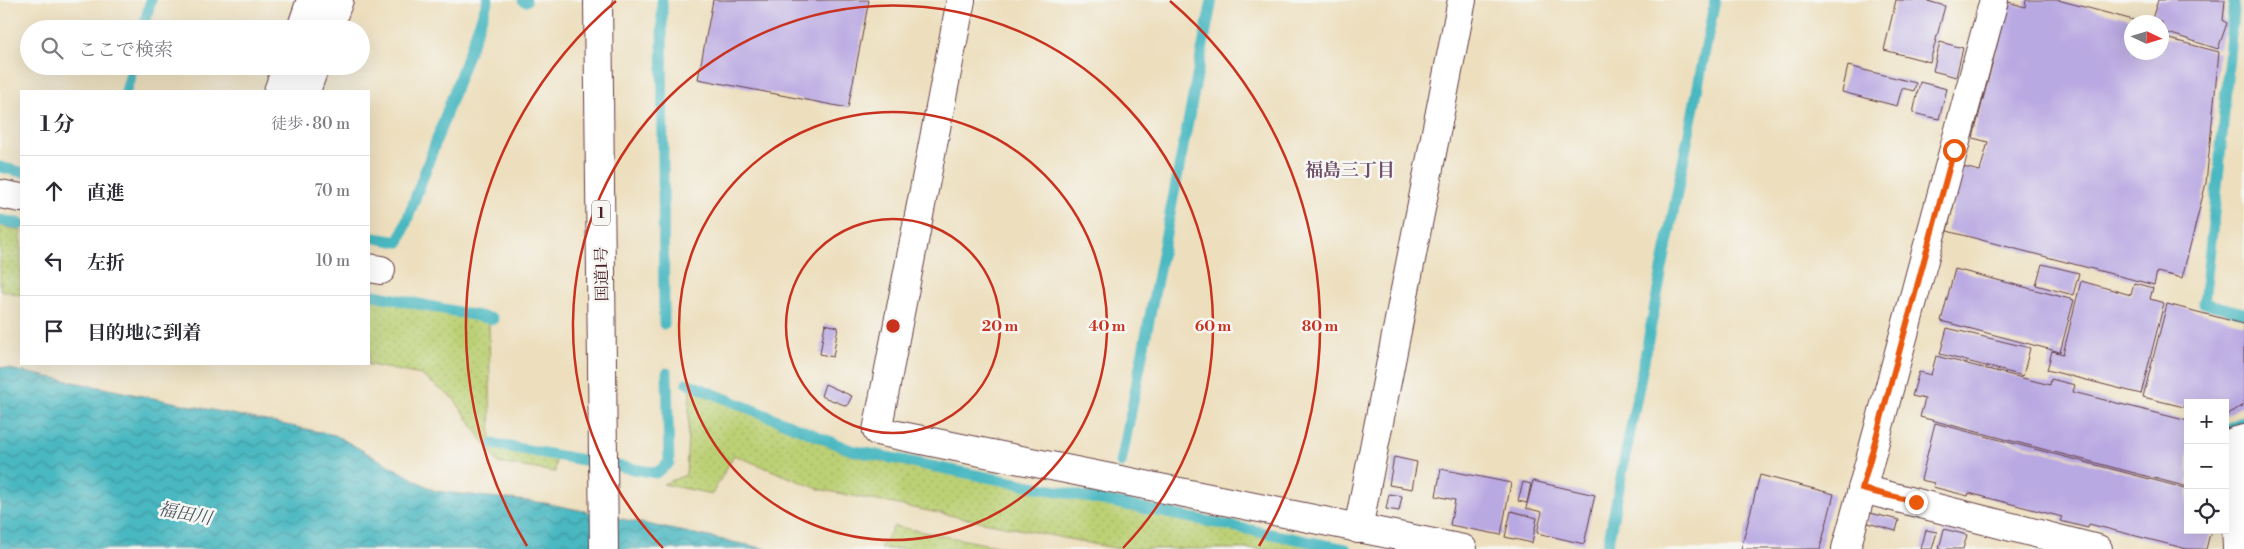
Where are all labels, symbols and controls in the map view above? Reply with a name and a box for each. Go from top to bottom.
north arrow [2124,15,2169,60]
search box [20,20,370,75]
icon: search [38,34,66,62]
text: ここで検索 [78,38,173,62]
text: 1 分 [40,112,74,138]
text: 徒歩 · 80 m [271,114,350,134]
route start [1943,139,1966,162]
district label: 福島三丁目 [1305,159,1395,182]
icon: ahead [40,177,68,205]
text: 直進 [87,181,125,205]
text: 70 m [314,181,350,201]
road number: 1 [592,200,610,226]
street label: 国道1号 [592,246,612,302]
icon: left [40,247,68,275]
text: 左折 [87,251,125,275]
text: 10 m [316,251,350,271]
icon: arrive [40,317,68,345]
centre of rings [884,317,902,335]
text: 20 m [982,317,1019,336]
text: 40 m [1088,317,1126,336]
text: 60 m [1195,317,1232,336]
text: 80 m [1302,317,1339,336]
text: 目的地に到着 [87,321,201,345]
map controls [2184,399,2229,534]
button: + [2184,399,2229,444]
button: − [2184,444,2229,489]
button: locate [2184,489,2229,534]
route end [1905,491,1928,514]
water label: 福田川 [156,498,216,531]

